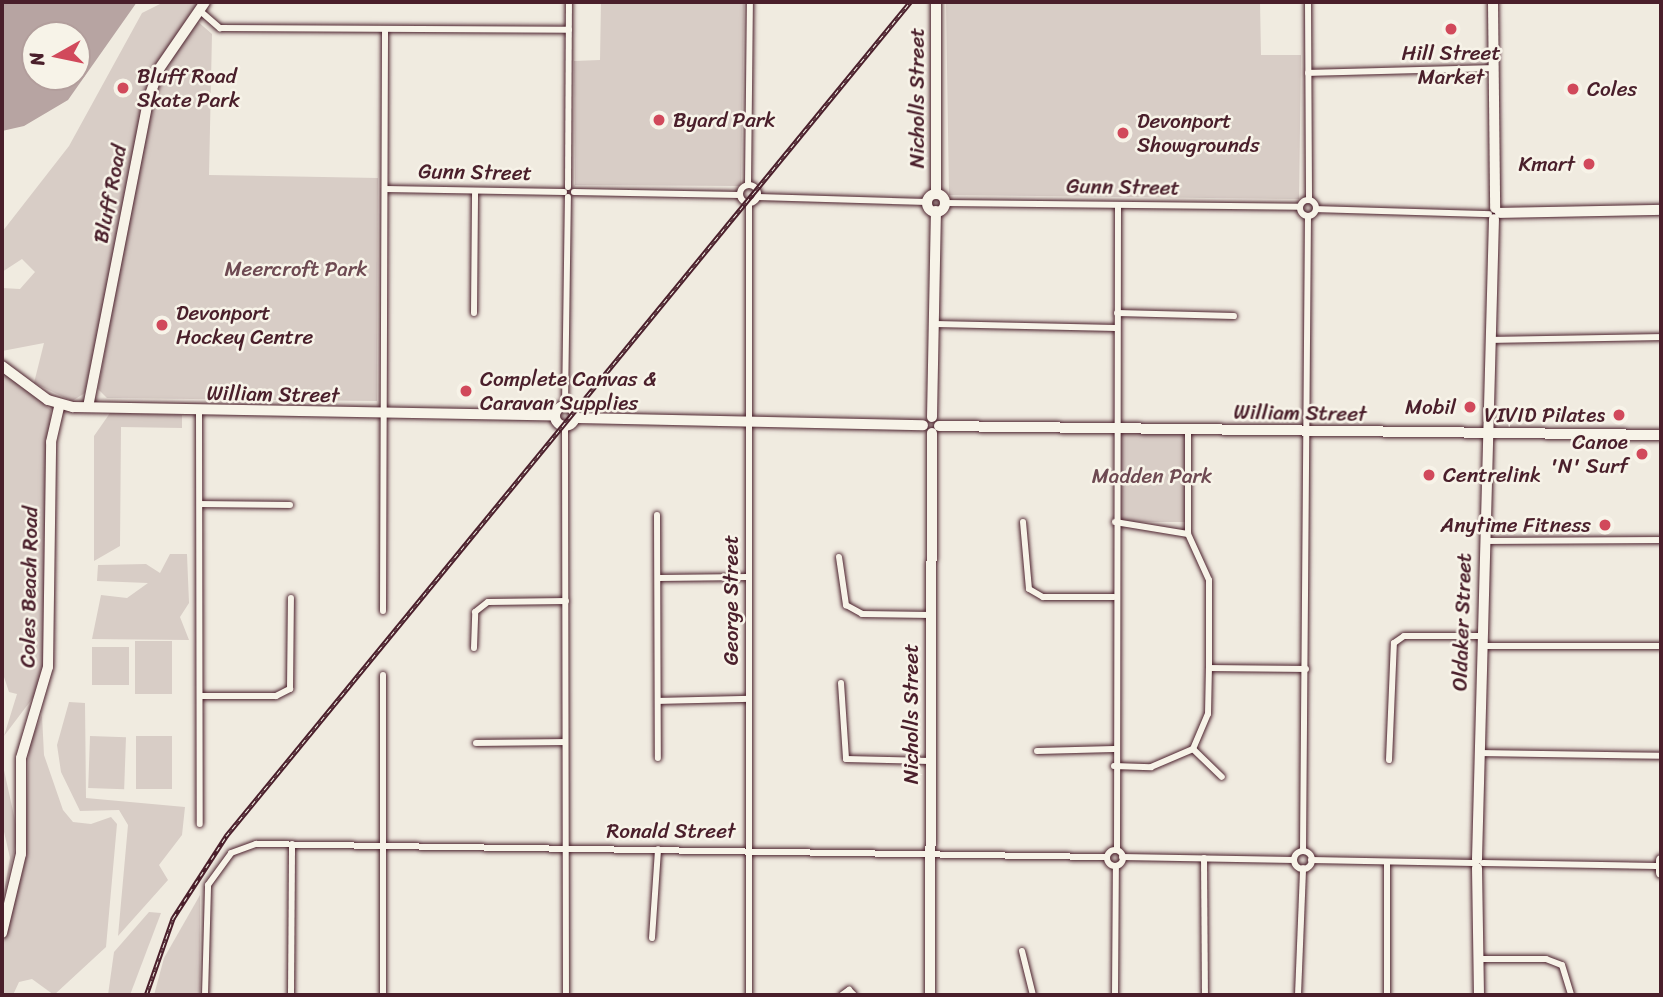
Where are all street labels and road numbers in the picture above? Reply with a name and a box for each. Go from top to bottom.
street label: Nicholls Street [904,28,930,168]
street label: Bluff Road [88,143,132,245]
street label: Gunn Street [418,158,532,186]
street label: Gunn Street [1066,173,1180,201]
street label: William Street [206,380,340,408]
street label: William Street [1233,399,1367,427]
street label: Coles Beach Road [15,506,43,668]
street label: George Street [718,535,744,665]
street label: Oldaker Street [1447,552,1477,692]
street label: Nicholls Street [898,644,924,784]
street label: Ronald Street [607,818,735,844]

